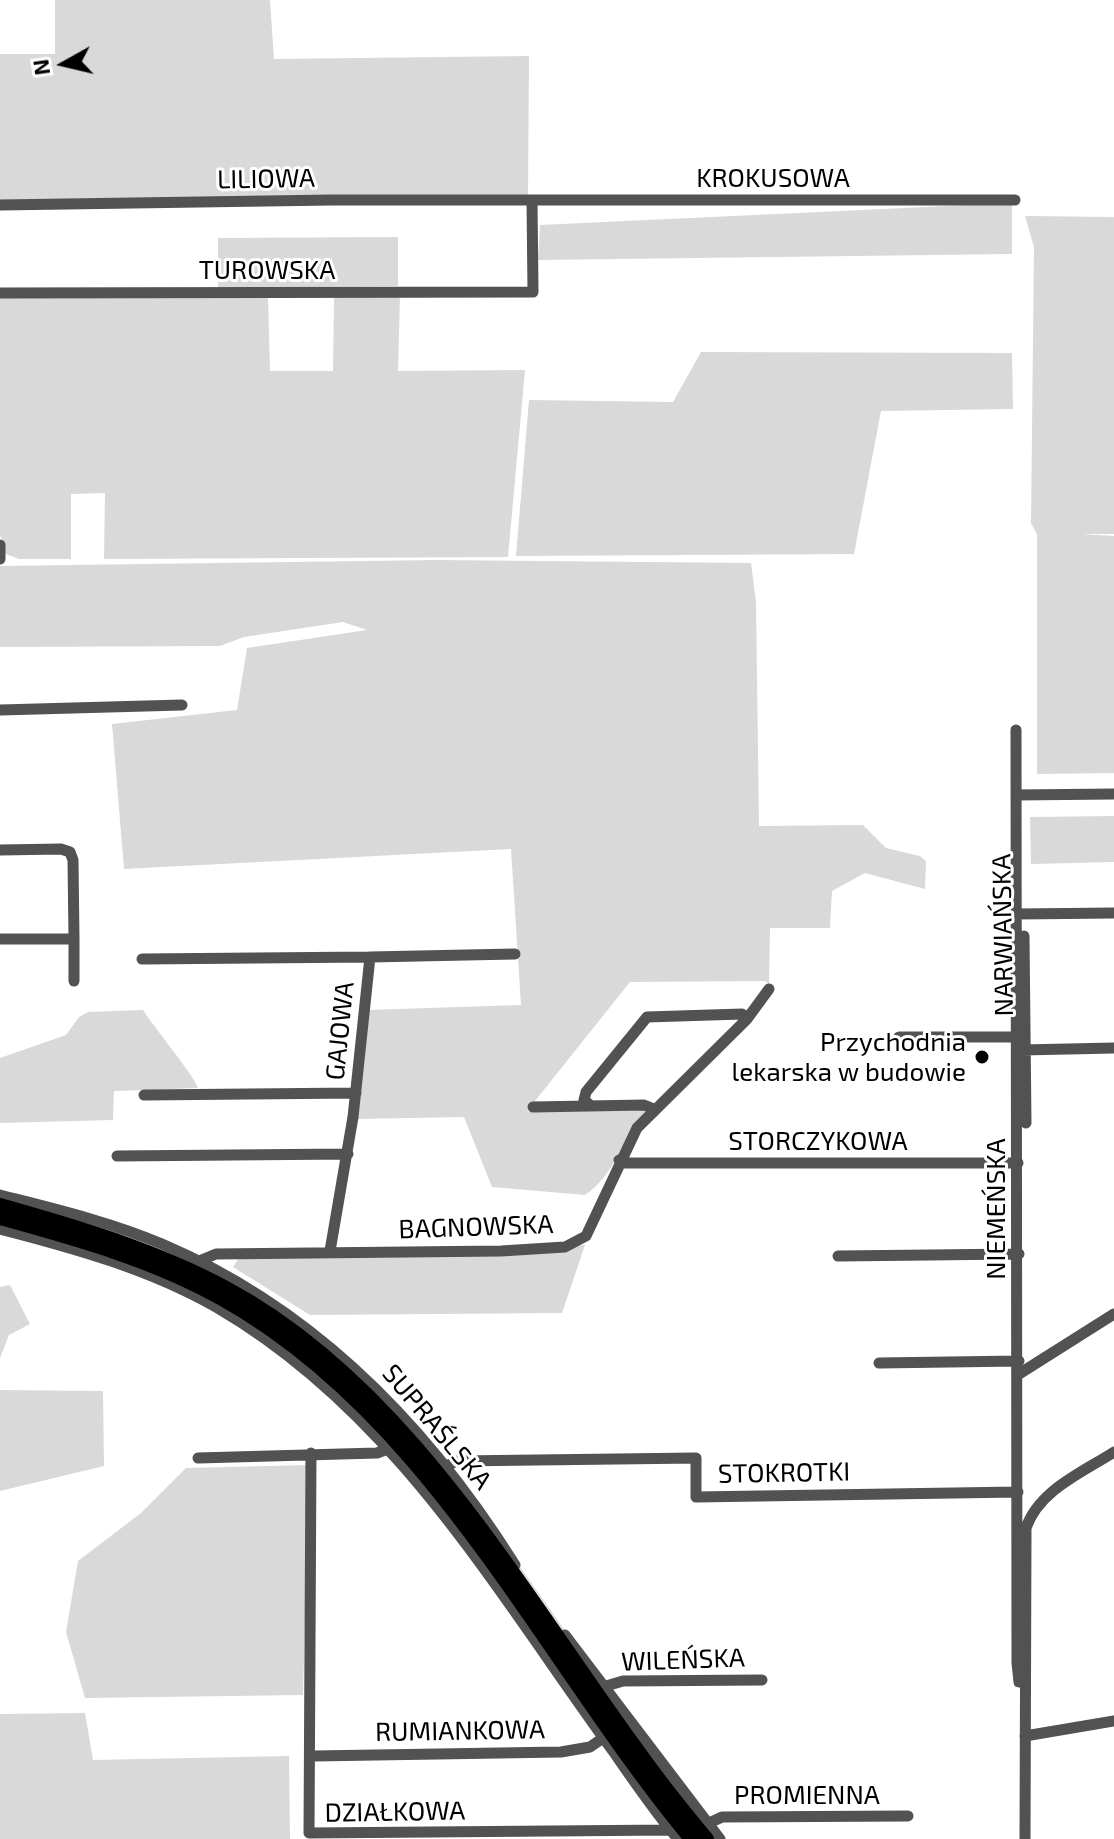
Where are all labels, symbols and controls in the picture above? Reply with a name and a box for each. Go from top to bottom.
north arrow [24,24,104,104]
text: N [26,58,54,77]
street label: KROKUSOWA [696,162,850,194]
street label: LILIOWA [217,163,315,195]
street label: TUROWSKA [199,254,335,286]
street label: NARWIAŃSKA [986,853,1020,1017]
street label: GAJOWA [319,980,361,1082]
place label: Przychodnia lekarska w budowie [732,1026,966,1088]
marker: Przychodnia lekarska w budowie [973,1048,991,1066]
street label: STORCZYKOWA [728,1125,908,1157]
street label: NIEMEŃSKA [980,1138,1012,1280]
street label: BAGNOWSKA [398,1209,554,1245]
street label: SUPRAŚLSKA [376,1358,498,1496]
street label: STOKROTKI [718,1456,850,1490]
street label: WILEŃSKA [621,1642,745,1678]
street label: RUMIANKOWA [375,1714,545,1748]
street label: PROMIENNA [734,1779,880,1811]
street label: DZIAŁKOWA [324,1795,466,1829]

